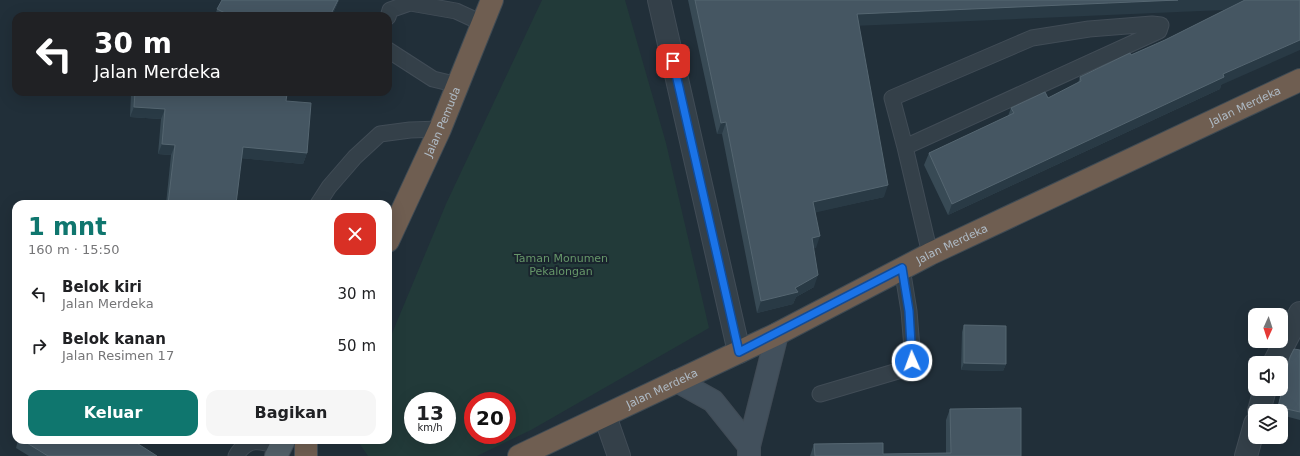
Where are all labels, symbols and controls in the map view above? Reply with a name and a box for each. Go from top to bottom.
text: 30 m [94,27,172,60]
icon: left [28,28,80,80]
pin [656,44,690,78]
icon: arrive [662,50,684,72]
text: Jalan Merdeka [94,61,221,82]
street label: Jalan Merdeka [1206,84,1283,129]
street label: Jalan Pemuda [422,85,463,160]
text: 1 mnt [28,213,107,241]
button: close [334,213,376,255]
street label: Jalan Merdeka [913,222,990,268]
text: 160 m · 15:50 [28,242,119,257]
park label: Taman Monumen Pekalongan [513,252,608,278]
text: Belok kiri [62,278,142,296]
icon: left [28,283,50,305]
text: 30 m [338,285,376,303]
text: Jalan Merdeka [62,296,154,311]
north arrow [1248,308,1288,348]
map controls [1248,308,1288,444]
text: Belok kanan [62,330,166,348]
icon: right [28,335,50,357]
text: 50 m [338,337,376,355]
position arrow [891,340,933,382]
text: Jalan Resimen 17 [62,348,174,363]
button: sound [1248,356,1288,396]
street label: Jalan Merdeka [623,366,700,412]
button: Keluar [28,390,198,436]
button: Bagikan [206,390,376,436]
speed limit sign: 20 [464,392,516,444]
text: 13 [416,401,444,425]
button: layers [1248,404,1288,444]
text: km/h [417,422,443,433]

